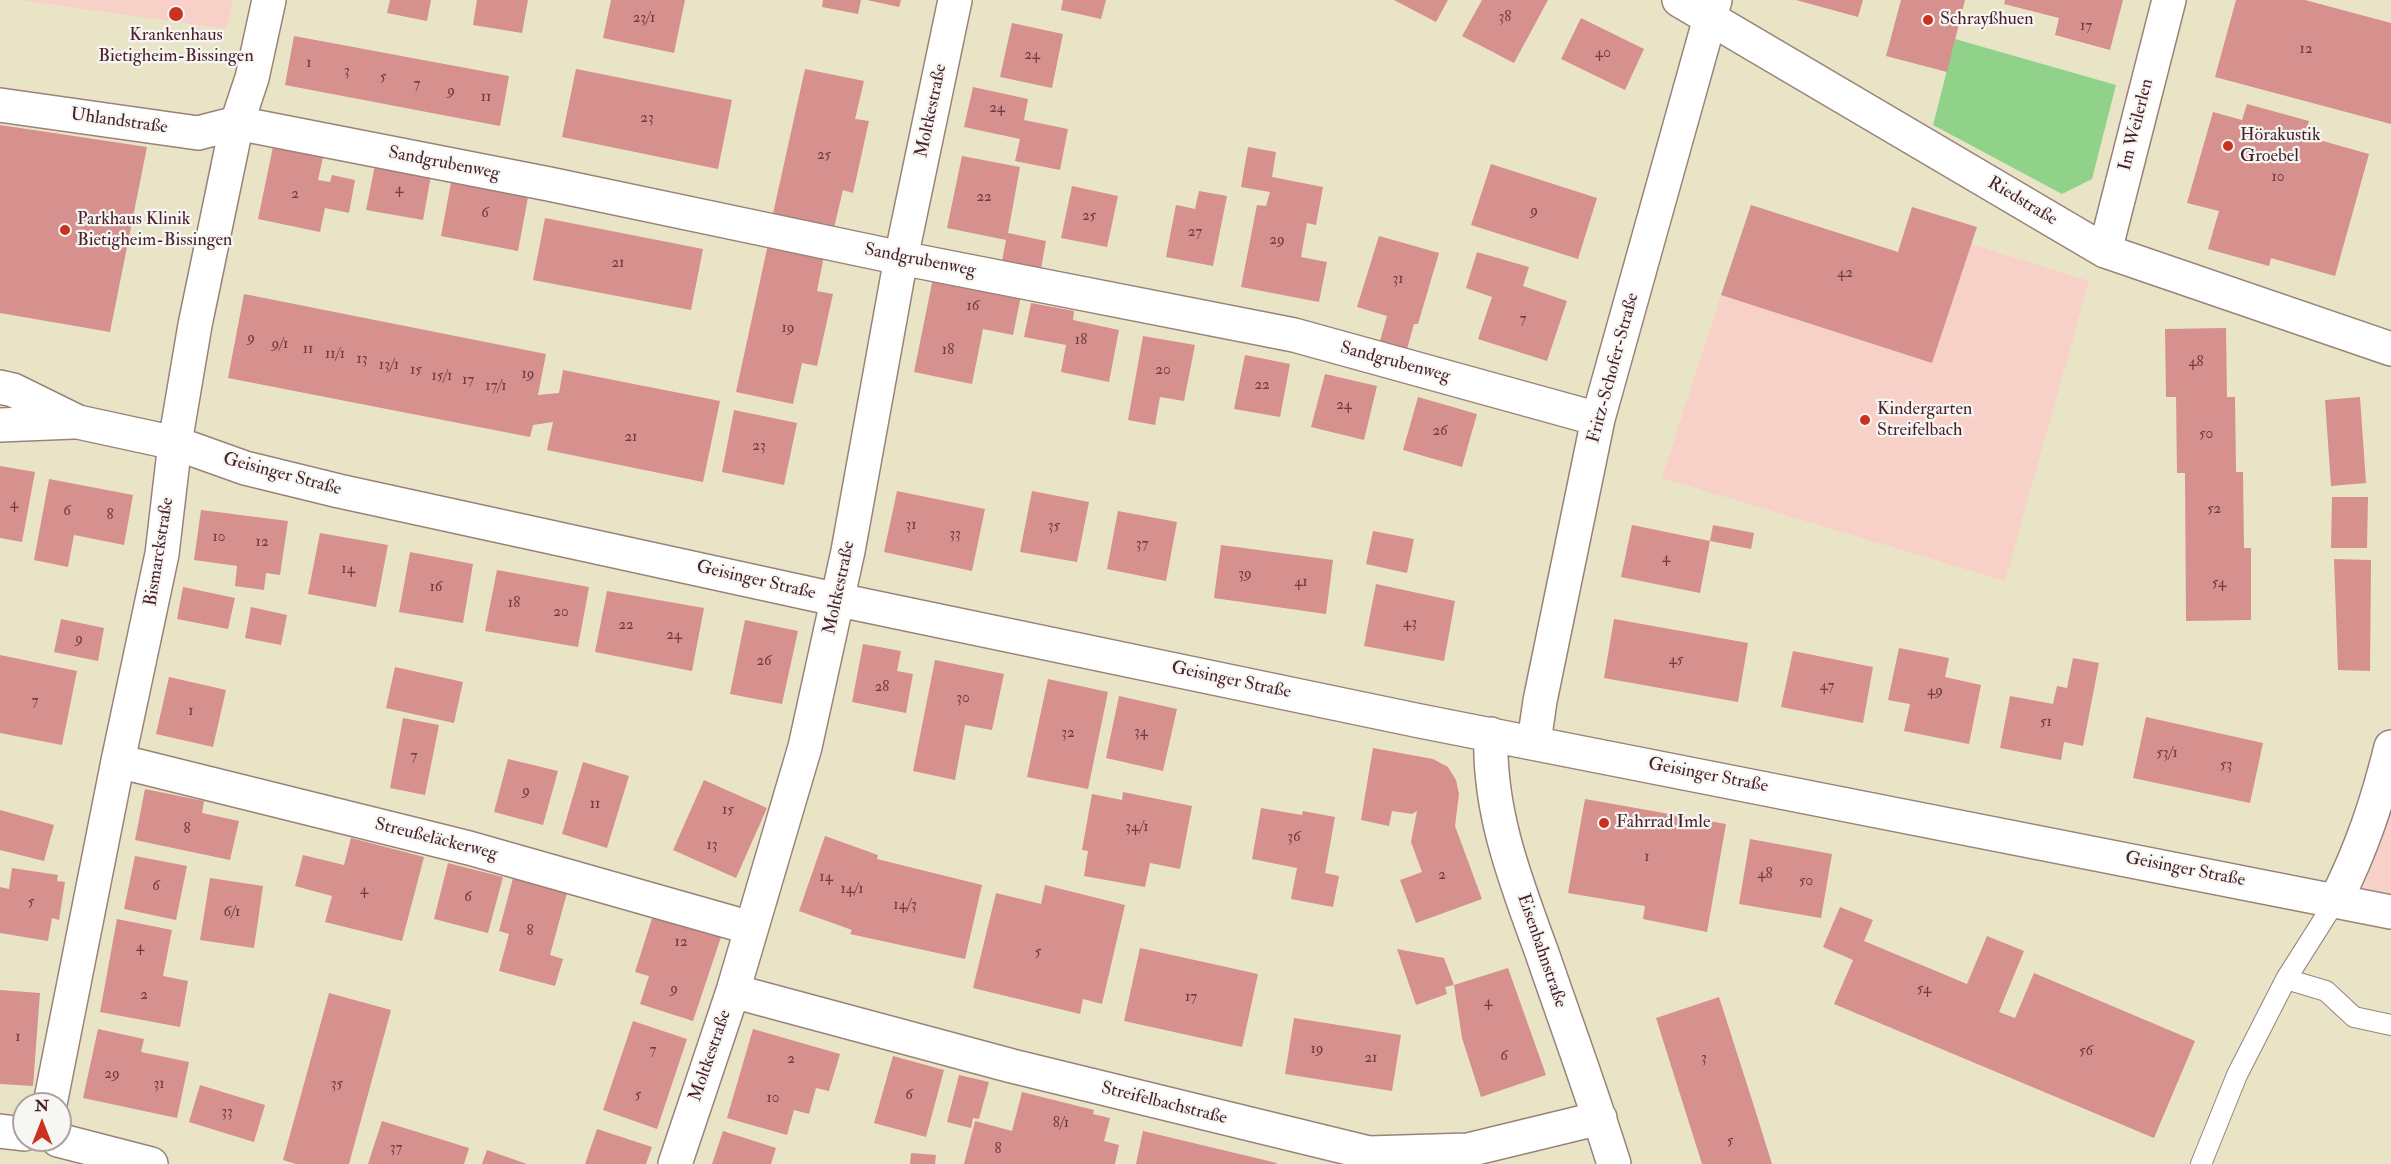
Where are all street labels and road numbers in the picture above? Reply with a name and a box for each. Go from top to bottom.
street label: Moltkestraße [912,62,952,160]
street label: Im Weilerlen [2115,77,2159,173]
street label: Uhlandstraße [69,104,169,140]
street label: Sandgrubenweg [386,143,502,185]
street label: Riedstraße [1983,173,2061,231]
street label: Sandgrubenweg [862,240,978,282]
street label: Fritz-Schofer-Straße [1584,291,1644,445]
street label: Sandgrubenweg [1338,338,1452,388]
street label: Geisinger Straße [220,449,344,501]
street label: Bismarckstraße [141,496,179,608]
street label: Moltkestraße [820,539,860,637]
street label: Geisinger Straße [694,557,818,605]
street label: Geisinger Straße [1169,658,1293,704]
street label: Geisinger Straße [1646,754,1770,798]
street label: Streußeläckerweg [372,814,500,866]
street label: Geisinger Straße [2123,848,2247,892]
street label: Eisenbahnstraße [1511,891,1571,1011]
street label: Moltkestraße [685,1007,737,1105]
street label: Streifelbachstraße [1099,1078,1229,1130]

